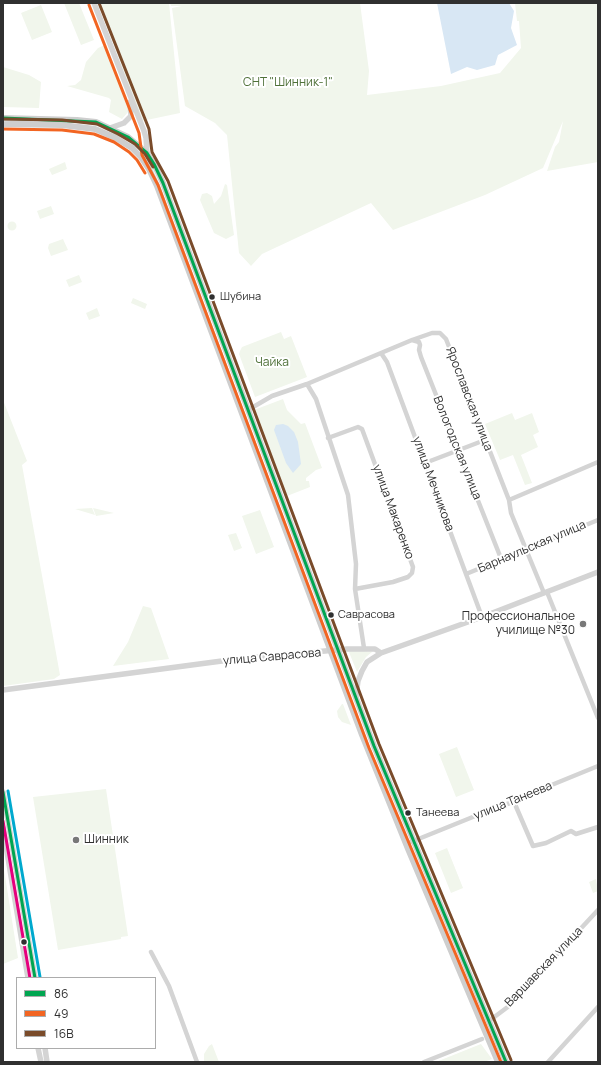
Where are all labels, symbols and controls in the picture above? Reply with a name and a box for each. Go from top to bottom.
park label: СНТ "Шинник-1" [243,76,333,90]
place label: Шубина [220,290,261,304]
marker: Шубина [207,292,217,302]
street label: Ярославская улица [442,345,496,453]
park label: Чайка [255,356,289,370]
street label: Вологодская улица [430,394,484,502]
street label: улица Мечникова [409,435,457,533]
street label: улица Макаренко [369,463,417,561]
street label: Барнаульская улица [476,518,588,576]
place label: Саврасова [338,608,395,622]
marker: Саврасова [326,610,336,620]
place label: Профессиональное училище №30 [462,610,575,638]
marker: Профессиональное училище №30 [578,619,588,629]
street label: улица Саврасова [222,646,322,668]
street label: улица Танеева [472,779,554,823]
place label: Танеева [416,806,459,820]
marker: Танеева [403,808,413,818]
place label: Шинник [84,833,129,847]
marker: Шинник [71,835,81,845]
street label: Варшавская улица [502,924,586,1010]
unlabelled marker [19,937,29,947]
legend [16,977,156,1049]
text: 86 [54,985,68,1002]
text: 49 [54,1005,68,1022]
text: 16В [54,1025,73,1042]

